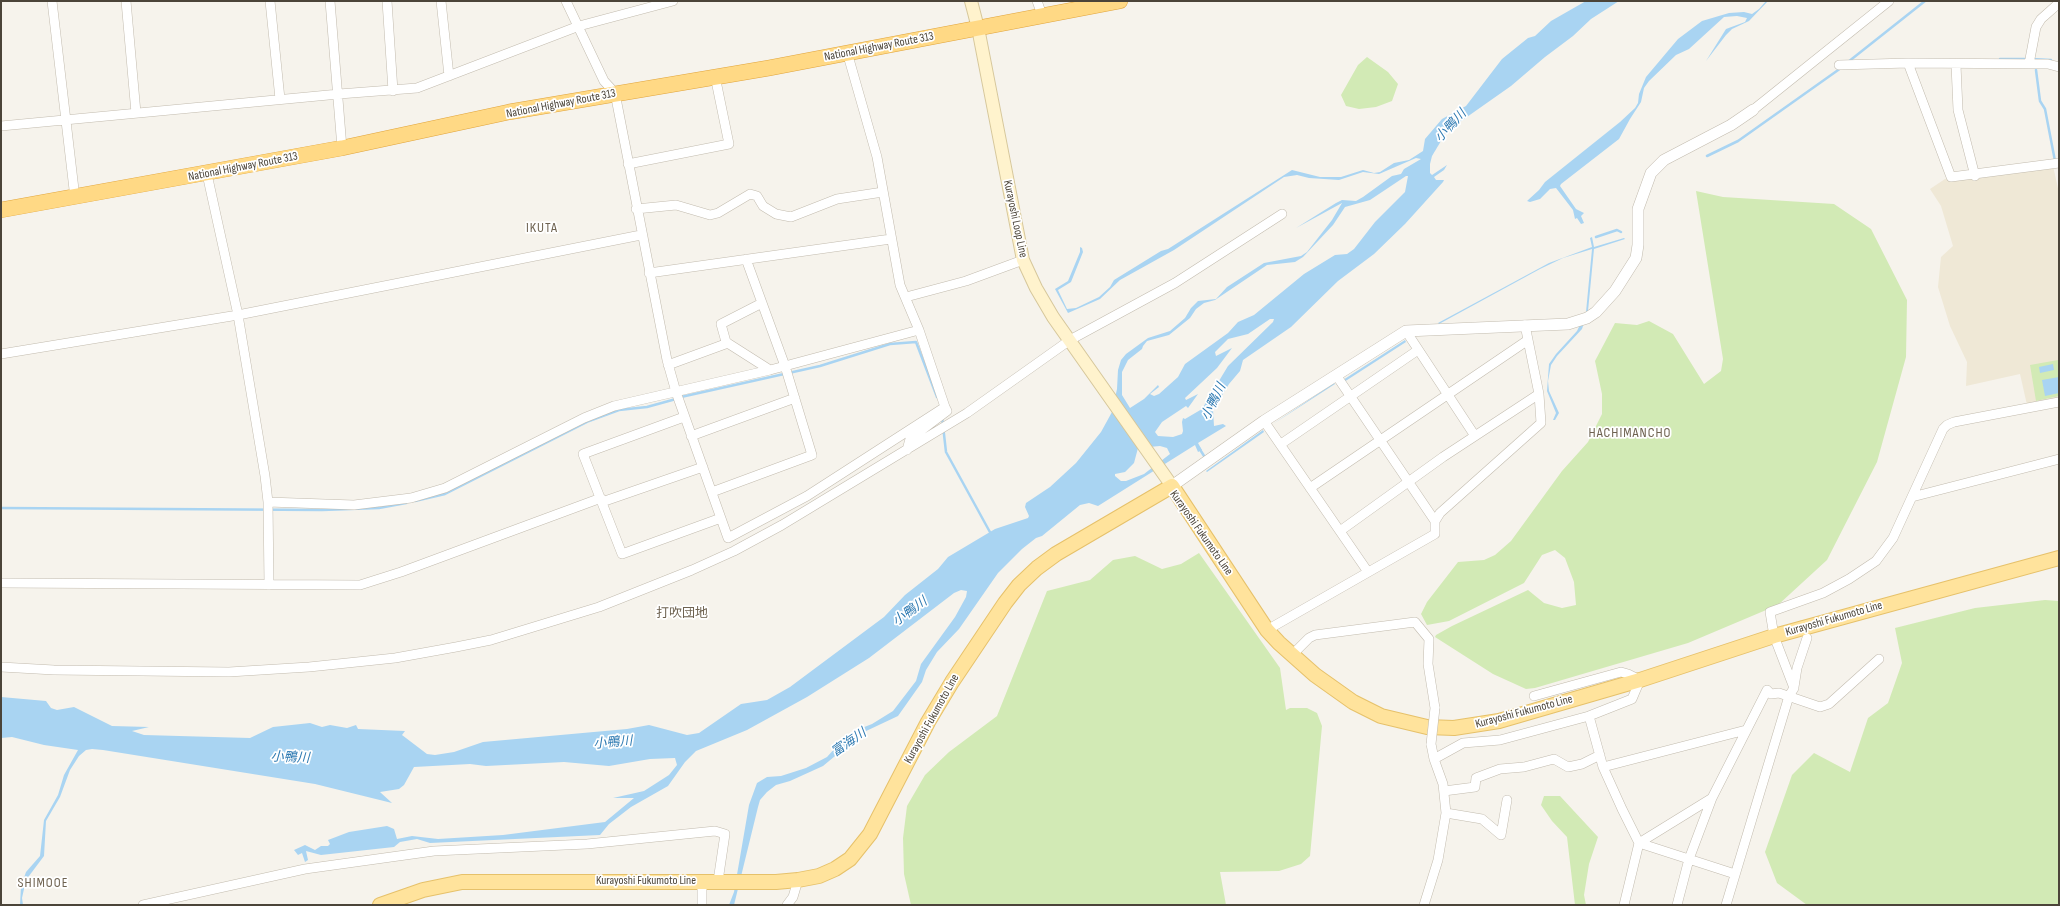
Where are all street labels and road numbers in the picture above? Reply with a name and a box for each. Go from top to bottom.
street label: National Highway Route 313 [823,29,935,65]
street label: National Highway Route 313 [505,86,617,122]
street label: National Highway Route 313 [187,149,299,185]
street label: Kurayoshi Loop Line [1000,179,1030,259]
street label: Kurayoshi Fukumoto Line [1166,488,1236,578]
street label: Kurayoshi Fukumoto Line [1784,598,1884,640]
street label: Kurayoshi Fukumoto Line [901,672,963,766]
street label: Kurayoshi Fukumoto Line [1474,692,1574,732]
street label: Kurayoshi Fukumoto Line [596,874,696,888]

